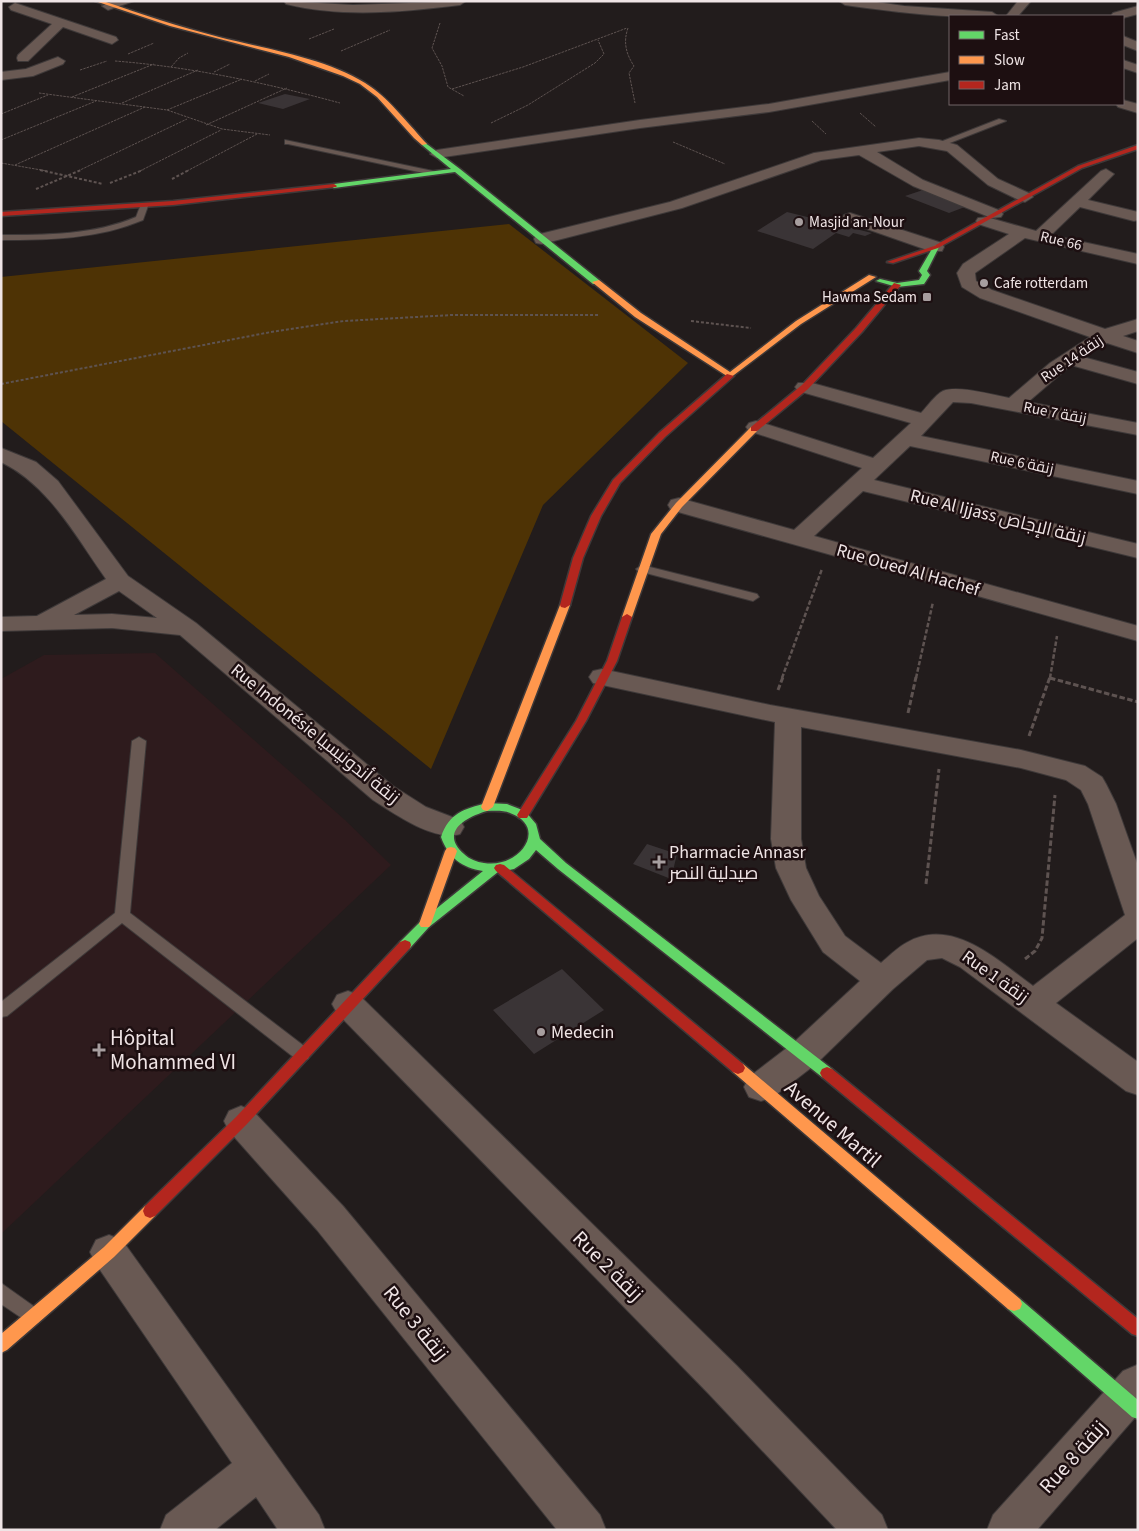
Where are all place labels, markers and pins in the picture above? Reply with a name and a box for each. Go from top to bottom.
place label: Masjid an-Nour [809,212,905,233]
marker: Masjid an-Nour [793,216,805,228]
place label: Cafe rotterdam [994,273,1088,294]
marker: Cafe rotterdam [978,277,990,289]
place label: Hawma Sedam [822,287,917,308]
marker: Hawma Sedam [921,291,933,303]
place label: Pharmacie Annasr صيدلية النصر [668,840,807,886]
marker: Pharmacie Annasr صيدلية النصر [653,856,665,868]
place label: Medecin [551,1020,614,1045]
place label: Hôpital Mohammed VI [110,1023,236,1077]
marker: Medecin [535,1026,547,1038]
marker: Hôpital Mohammed VI [92,1043,106,1057]

